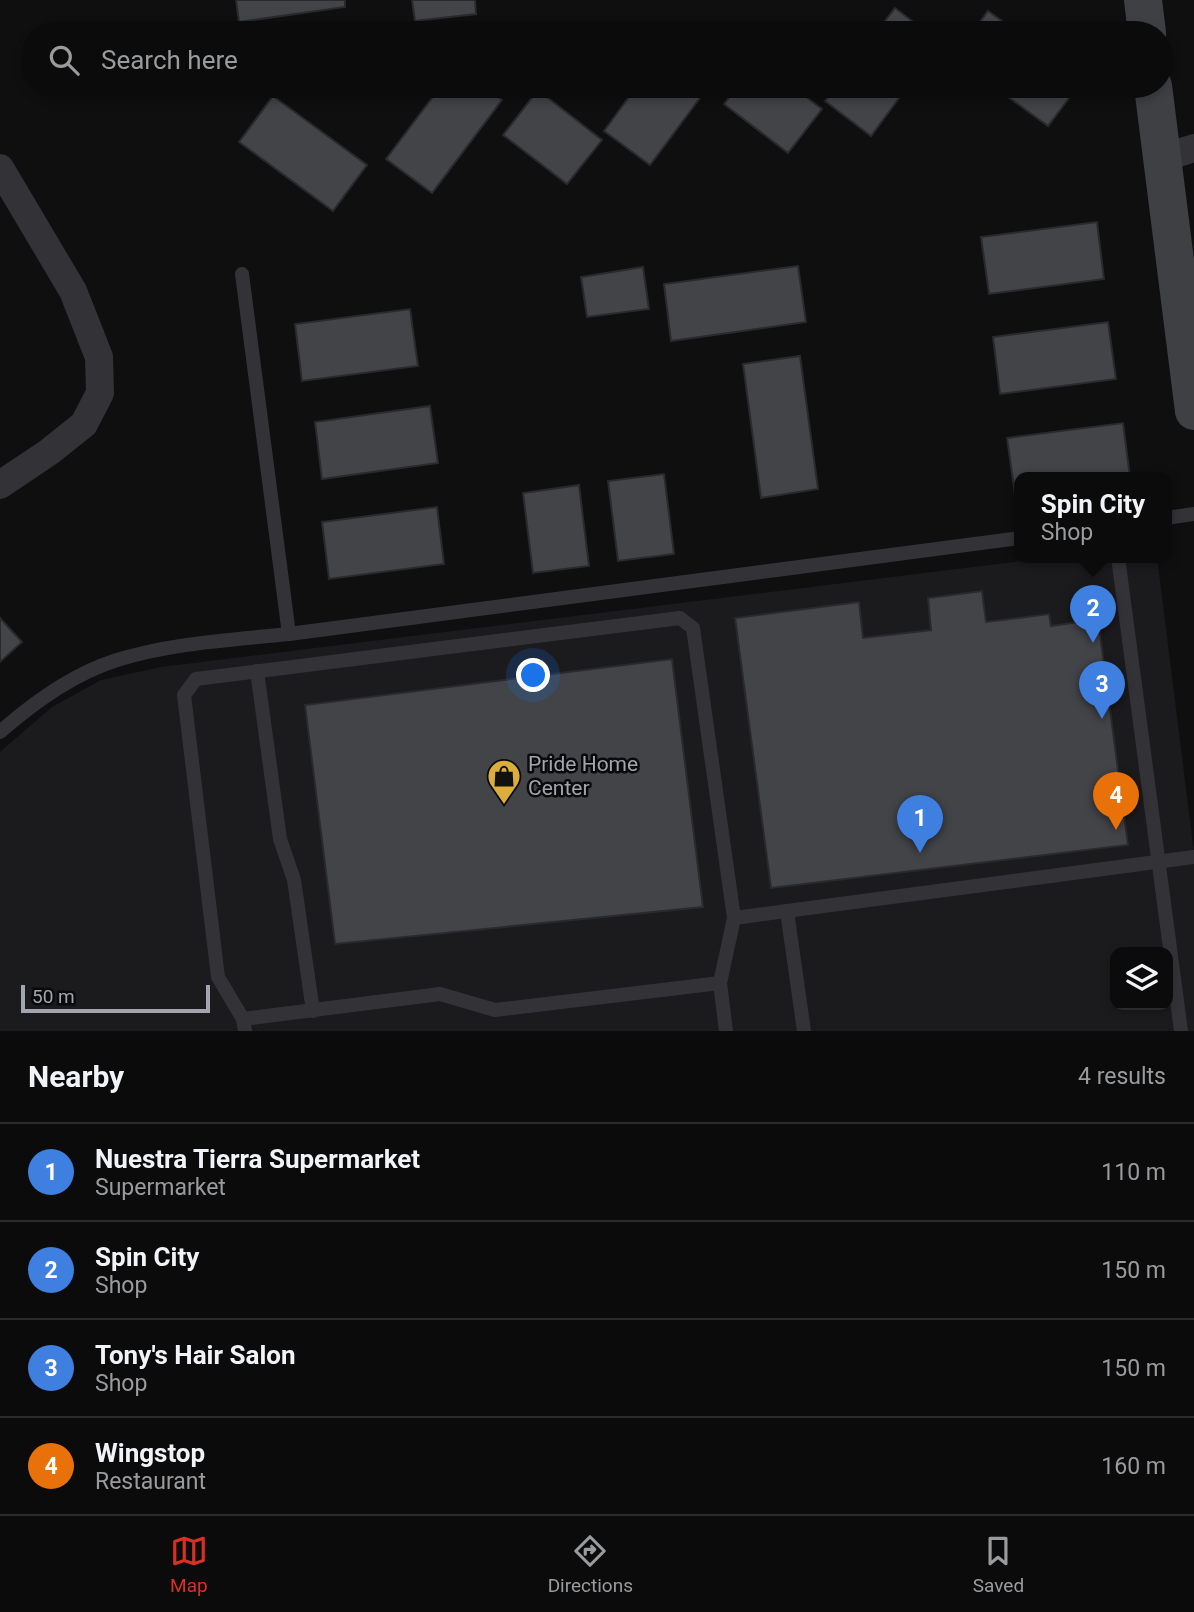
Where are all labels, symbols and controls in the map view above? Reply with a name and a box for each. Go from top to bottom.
search box [21,21,1173,98]
icon: search [45,41,83,79]
text: Search here [101,45,238,75]
popup [1014,472,1172,563]
text: Spin City [1041,489,1145,519]
text: Shop [1041,519,1093,546]
pin: 2 [1070,585,1116,643]
your location [516,658,550,692]
pin: 3 [1079,661,1125,719]
place label: Pride Home Center [528,752,638,800]
shop icon: Pride Home Center [485,757,523,806]
pin: 4 [1093,772,1139,830]
pin: 1 [897,795,943,853]
map controls [1110,947,1173,1010]
button: layers [1110,947,1173,1010]
scale bar [21,982,210,1014]
text: 50 m [32,985,75,1008]
text: Nearby [28,1059,124,1094]
text: 4 results [1078,1063,1166,1090]
text: Nuestra Tierra Supermarket [95,1144,420,1174]
text: 1 [44,1159,58,1186]
text: 110 m [1101,1159,1166,1186]
text: Supermarket [95,1174,226,1201]
text: Spin City [95,1242,199,1272]
text: 2 [44,1257,58,1284]
text: 150 m [1101,1257,1166,1284]
text: Shop [95,1272,147,1299]
text: Tony's Hair Salon [95,1340,296,1370]
text: 3 [44,1355,58,1382]
text: 150 m [1101,1355,1166,1382]
text: Shop [95,1370,147,1397]
text: Wingstop [95,1438,205,1468]
text: 4 [44,1453,58,1480]
text: 160 m [1101,1453,1166,1480]
text: Restaurant [95,1468,206,1495]
tab: Map [170,1532,208,1597]
tab: Directions [548,1532,633,1597]
tab: Saved [973,1532,1024,1597]

